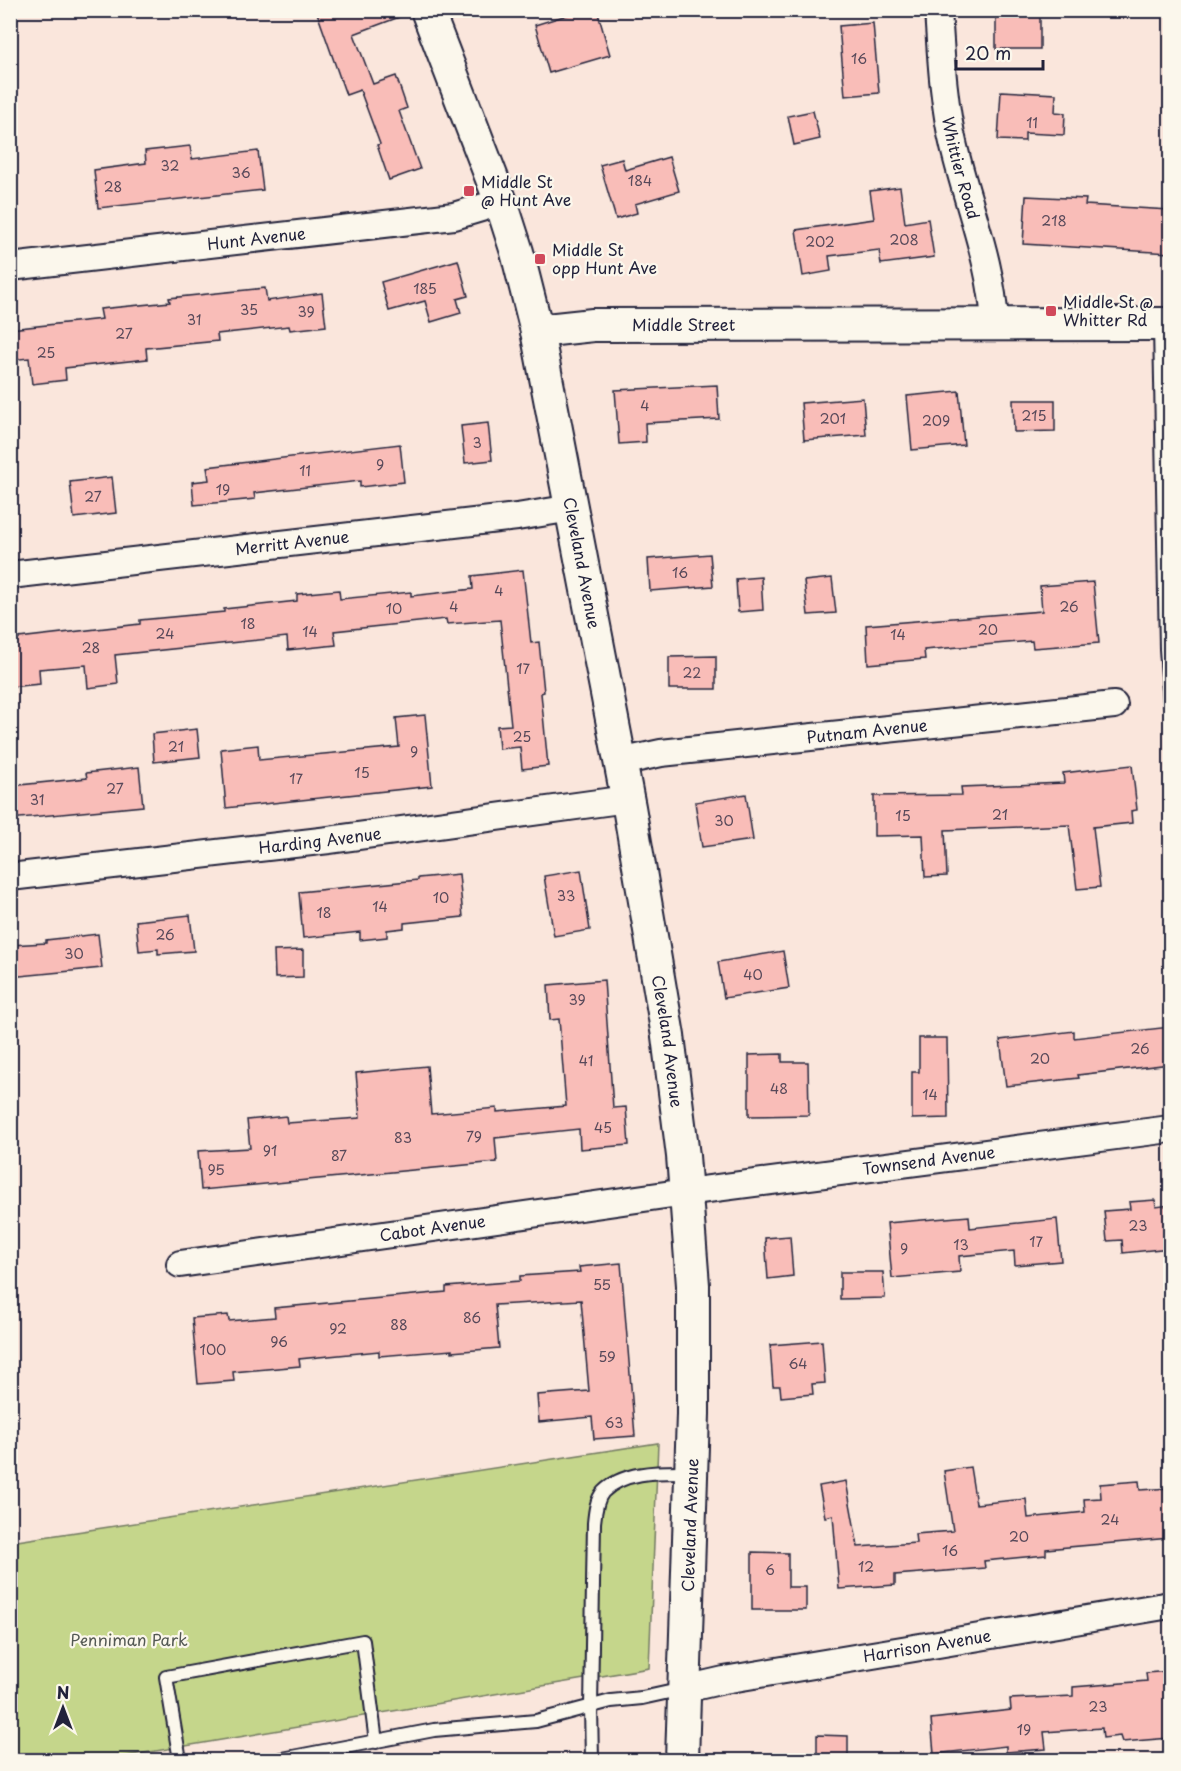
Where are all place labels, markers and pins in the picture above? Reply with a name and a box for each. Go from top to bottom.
place label: Middle St @ Hunt Ave [481,169,571,211]
marker: Middle St @ Hunt Ave [462,184,476,198]
place label: Middle St opp Hunt Ave [552,237,657,279]
marker: Middle St opp Hunt Ave [533,252,547,266]
place label: Middle St @ Whitter Rd [1063,289,1153,331]
marker: Middle St @ Whitter Rd [1044,304,1058,318]

